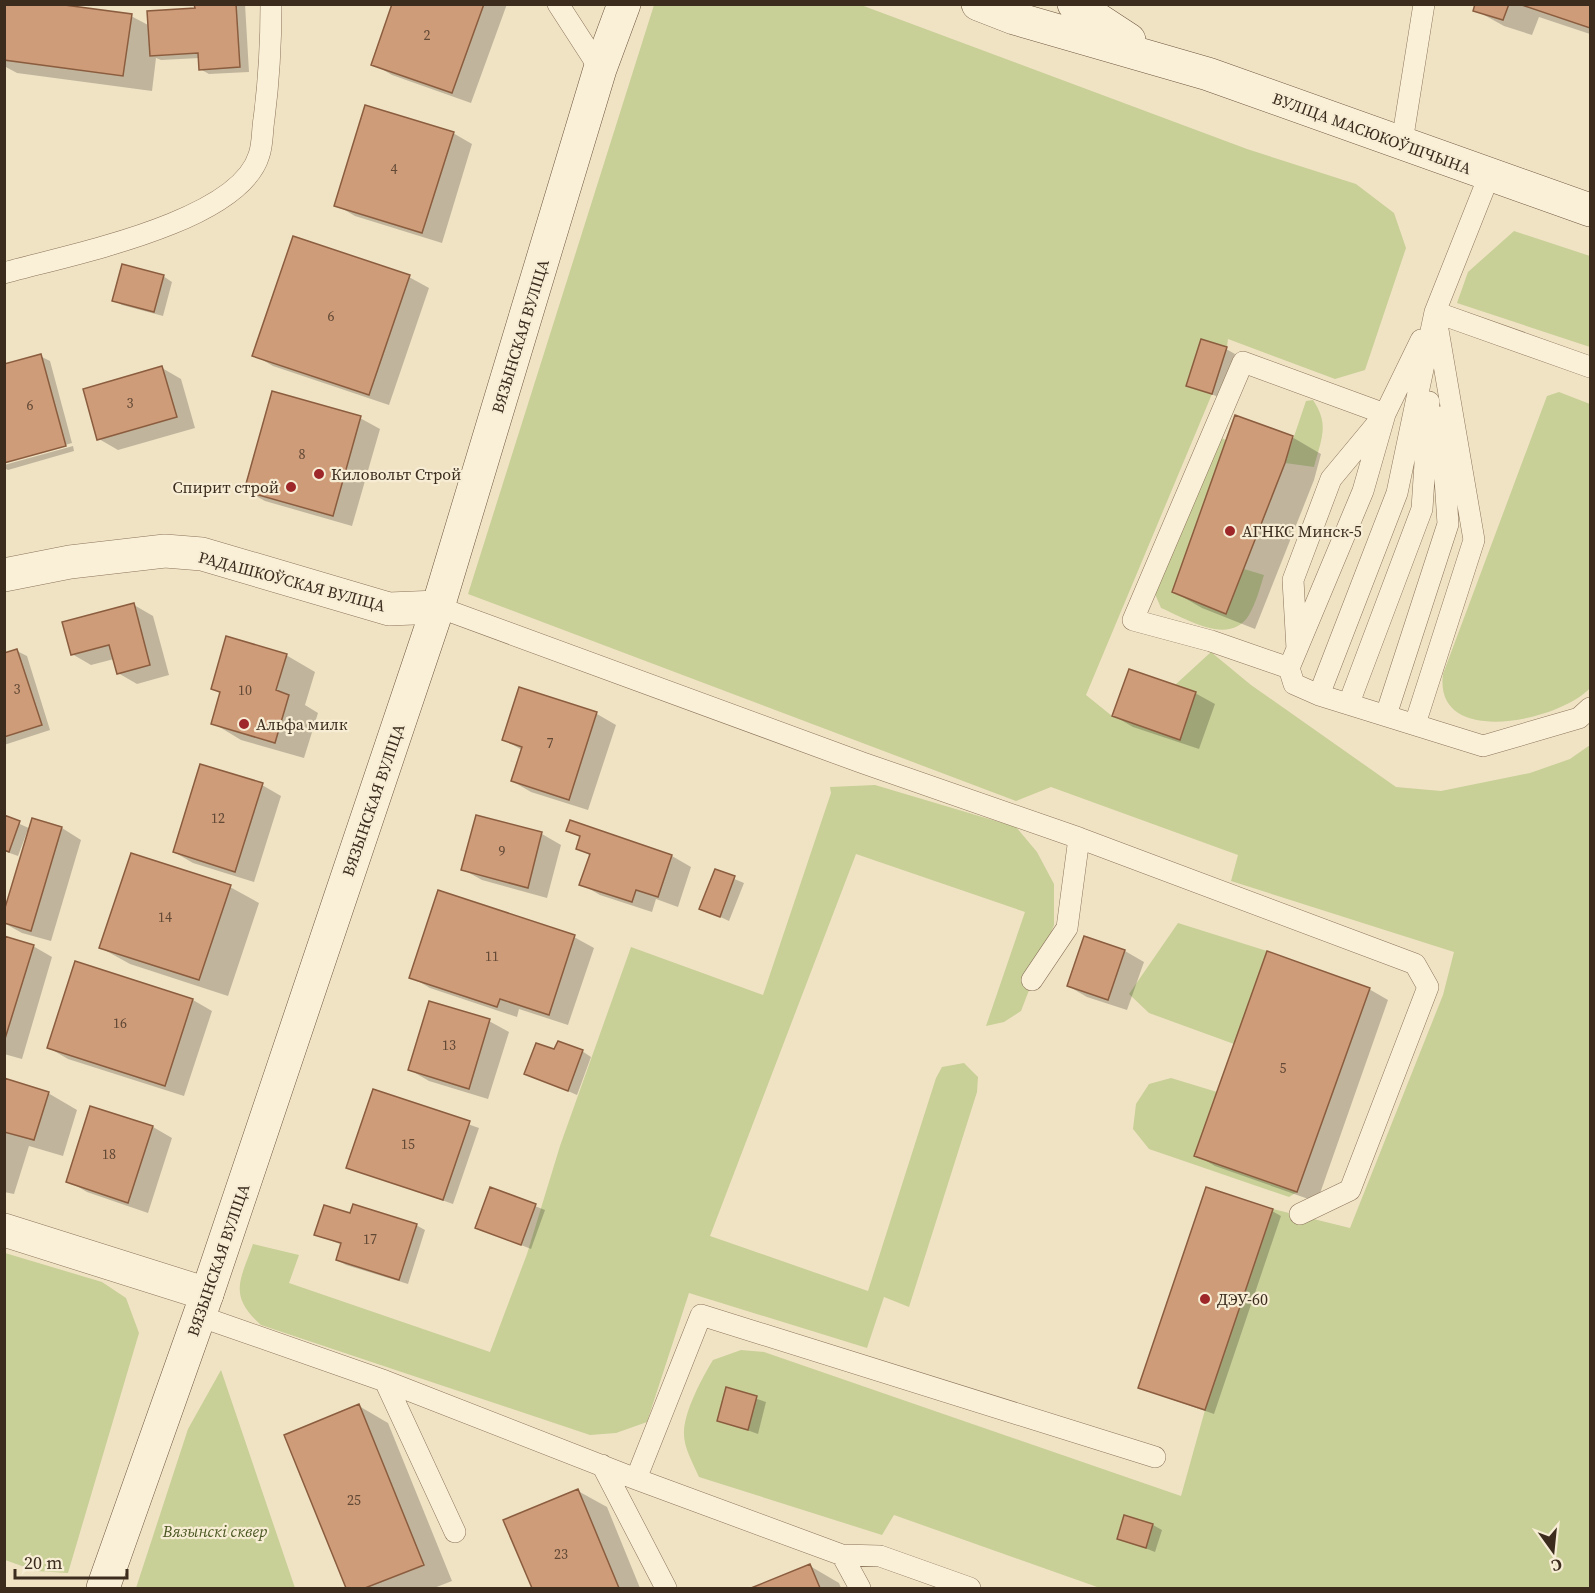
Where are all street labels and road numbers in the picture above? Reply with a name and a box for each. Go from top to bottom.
street label: ВУЛІЦА МАСЮКОЎШЧЫНА [1269,87,1475,179]
street label: ВЯЗЫНСКАЯ ВУЛІЦА [486,256,554,416]
street label: РАДАШКОЎСКАЯ ВУЛІЦА [196,545,388,617]
street label: ВЯЗЫНСКАЯ ВУЛІЦА [337,720,410,879]
street label: ВЯЗЫНСКАЯ ВУЛІЦА [182,1180,255,1339]

